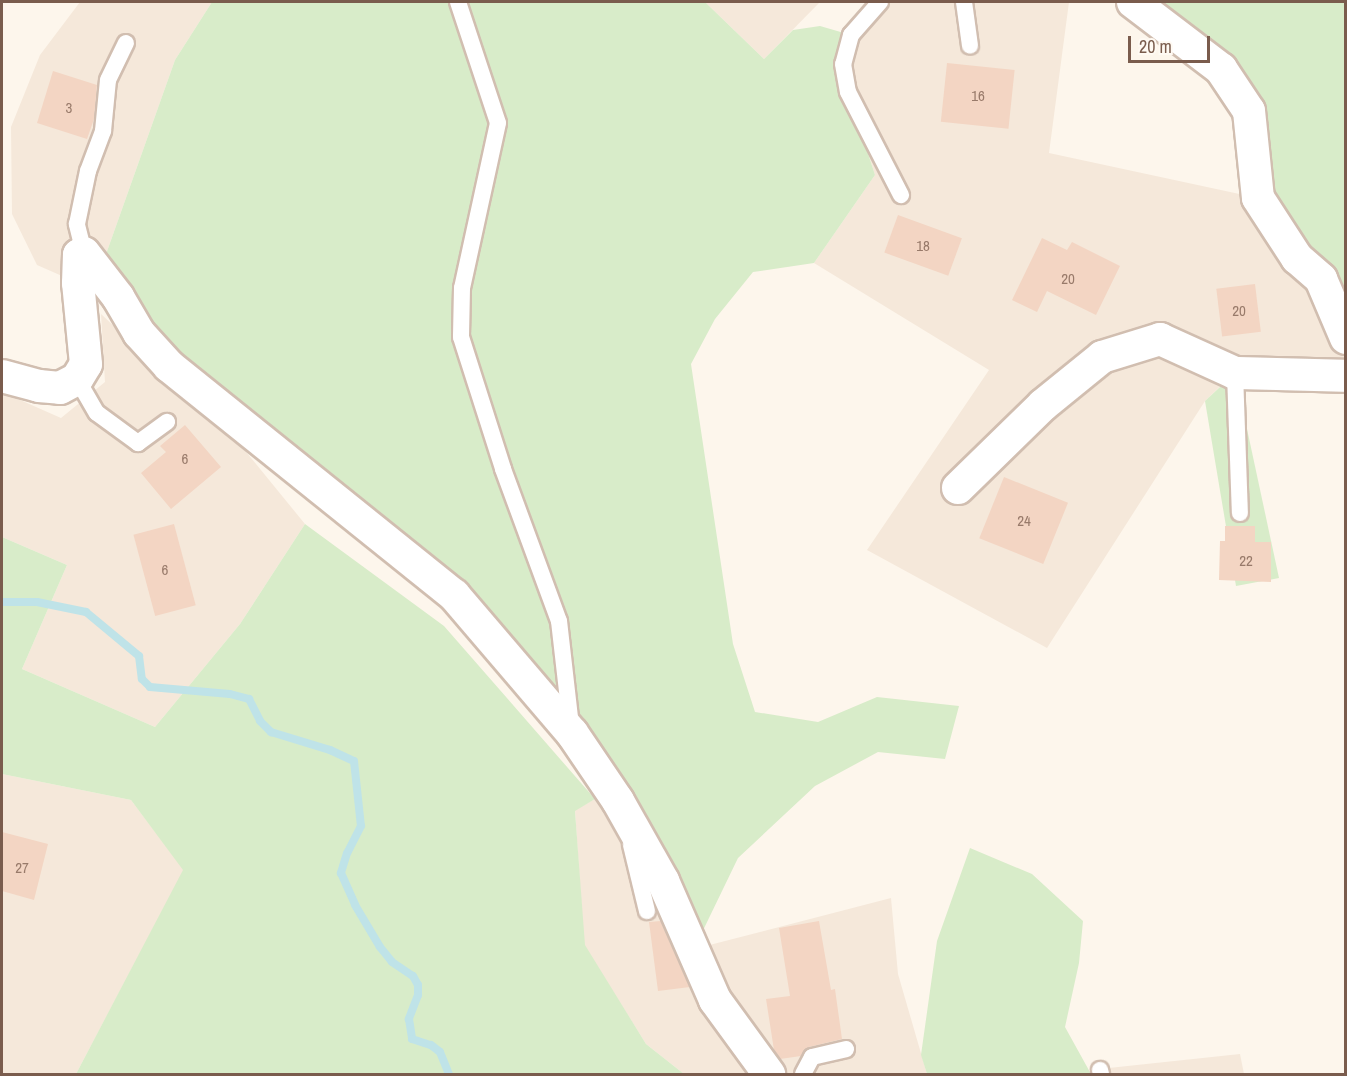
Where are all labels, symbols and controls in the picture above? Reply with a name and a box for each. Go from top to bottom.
scale bar [1131,24,1214,62]
text: 20 m [1139,34,1172,59]
house number: 16 [971,87,985,105]
house number: 3 [66,99,72,117]
house number: 18 [916,237,930,255]
house number: 20 [1061,270,1075,288]
house number: 20 [1232,302,1246,320]
house number: 6 [182,450,188,468]
house number: 24 [1017,512,1031,530]
house number: 22 [1239,552,1253,570]
house number: 6 [162,561,168,579]
house number: 27 [15,859,29,877]

